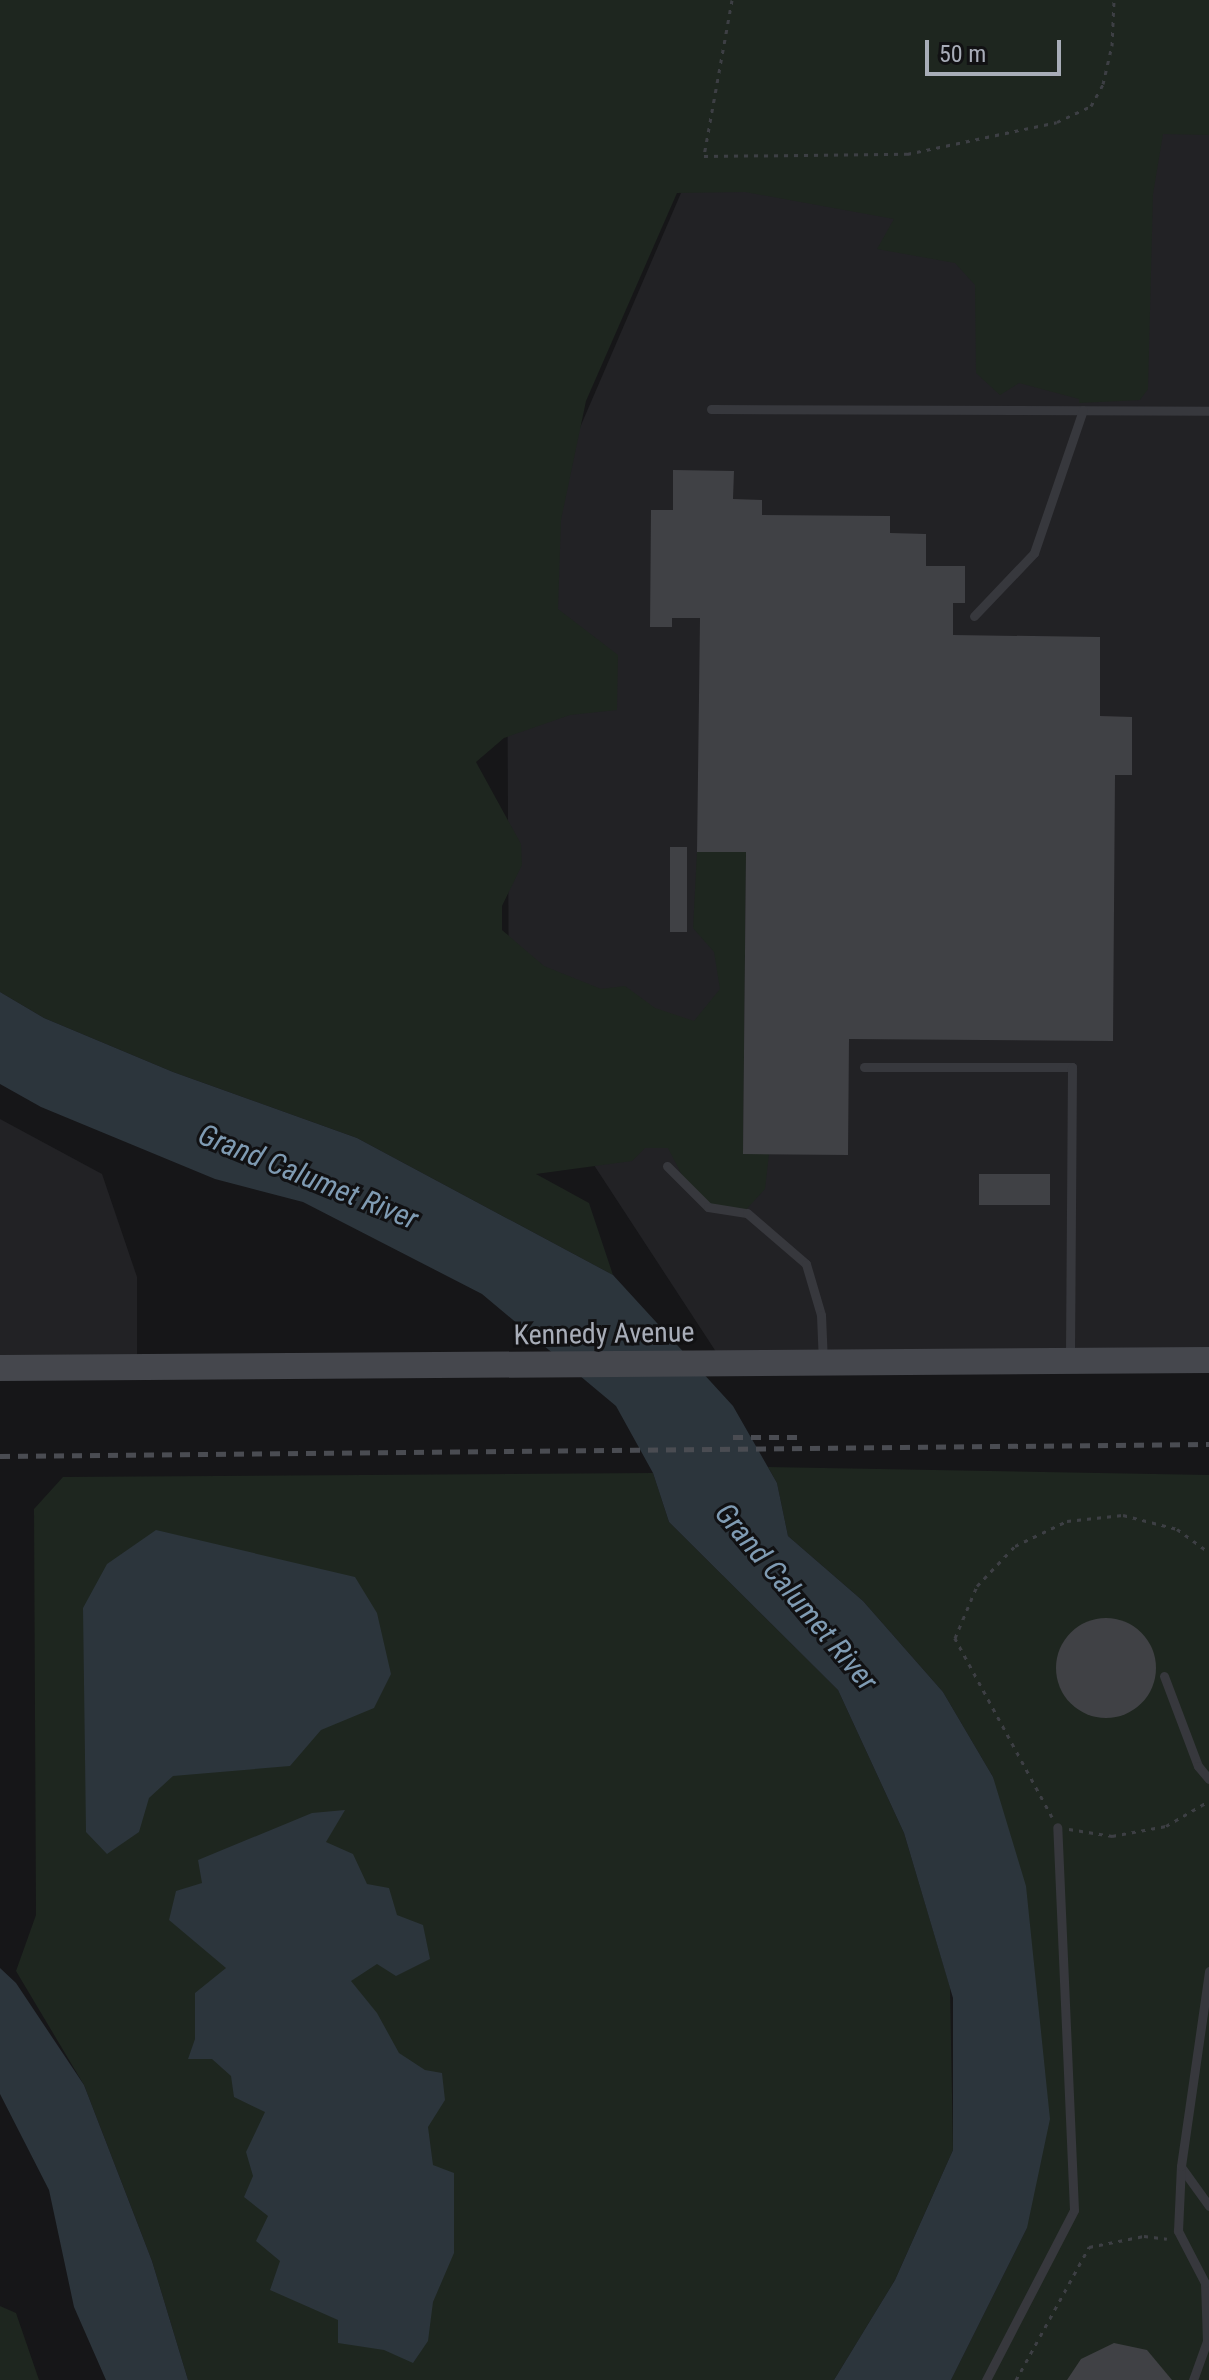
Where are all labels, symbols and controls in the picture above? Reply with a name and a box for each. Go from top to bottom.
scale bar [929,24,1065,74]
text: 50 m [939,40,986,68]
water label: Grand Calumet River [193,1117,423,1237]
street label: Kennedy Avenue [513,1316,695,1352]
water label: Grand Calumet River [707,1496,885,1698]

